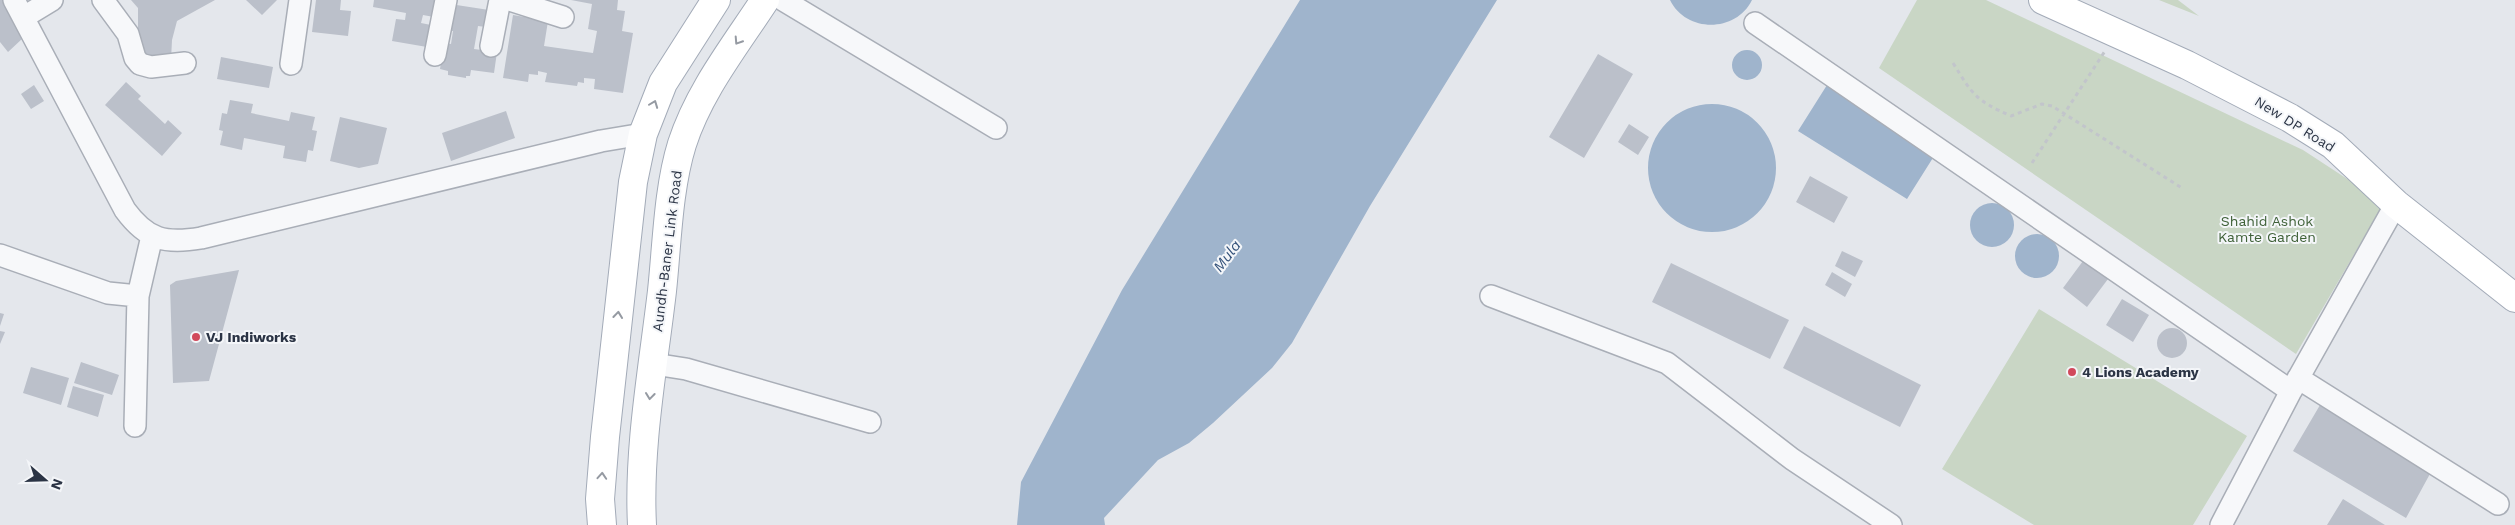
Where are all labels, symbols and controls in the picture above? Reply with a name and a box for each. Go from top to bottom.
one-way arrow [735,35,745,44]
street label: New DP Road [2252,93,2338,155]
one-way arrow [648,100,659,109]
street label: Aundh-Baner Link Road [649,169,685,333]
park label: Shahid Ashok Kamte Garden [2218,213,2316,245]
water label: Mula [1209,237,1245,275]
one-way arrow [612,310,623,318]
place label: VJ Indiworks [206,329,297,345]
marker: VJ Indiworks [190,331,202,343]
place label: 4 Lions Academy [2082,364,2199,380]
marker: 4 Lions Academy [2066,366,2078,378]
one-way arrow [645,392,656,400]
north arrow [20,455,70,505]
one-way arrow [596,472,607,480]
text: N [48,477,67,492]

